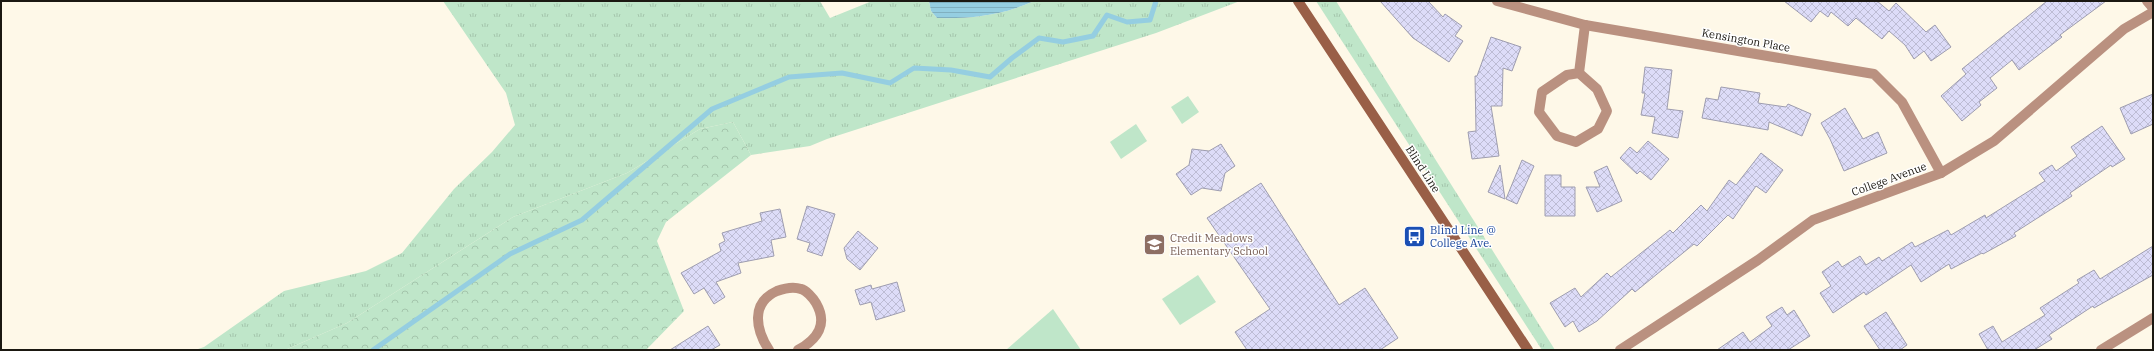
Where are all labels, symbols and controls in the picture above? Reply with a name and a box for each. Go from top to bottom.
street label: Kensington Place [1701,25,1791,55]
street label: Blind Line [1403,143,1443,195]
street label: College Avenue [1850,159,1928,199]
bus stop icon: Blind Line @ College Ave. [1401,223,1427,249]
place label: Blind Line @ College Ave. [1430,223,1496,250]
school or university icon: Credit Meadows Elementary School [1142,231,1168,257]
place label: Credit Meadows Elementary School [1170,231,1268,258]

